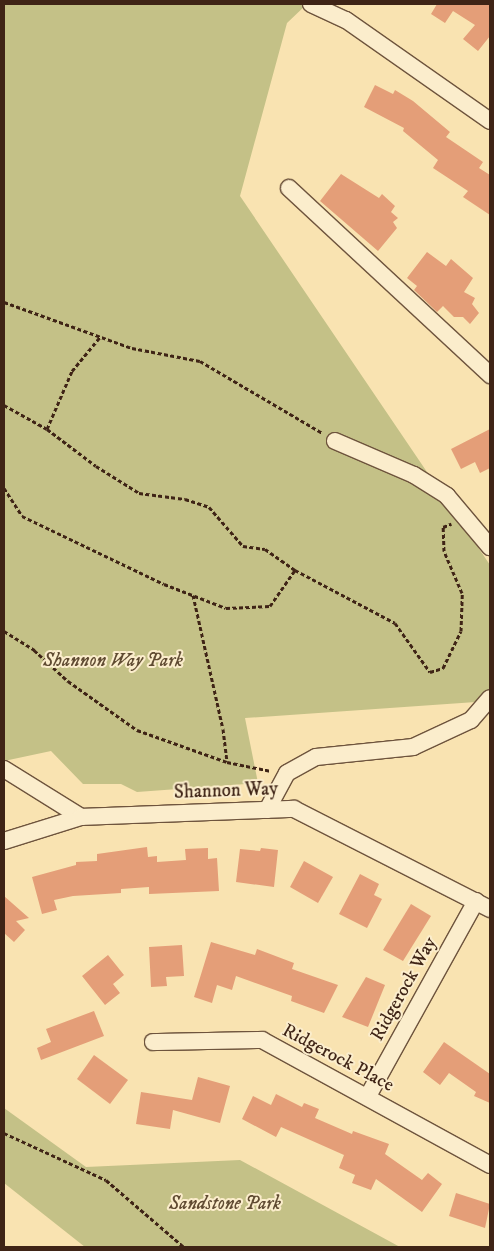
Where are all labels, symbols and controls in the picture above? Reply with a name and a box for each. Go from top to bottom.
park label: Shannon Way Park [43,650,183,672]
street label: Shannon Way [173,778,279,804]
street label: Ridgerock Way [366,933,442,1045]
street label: Ridgerock Place [278,1019,398,1097]
park label: Sandstone Park [169,1193,281,1215]

